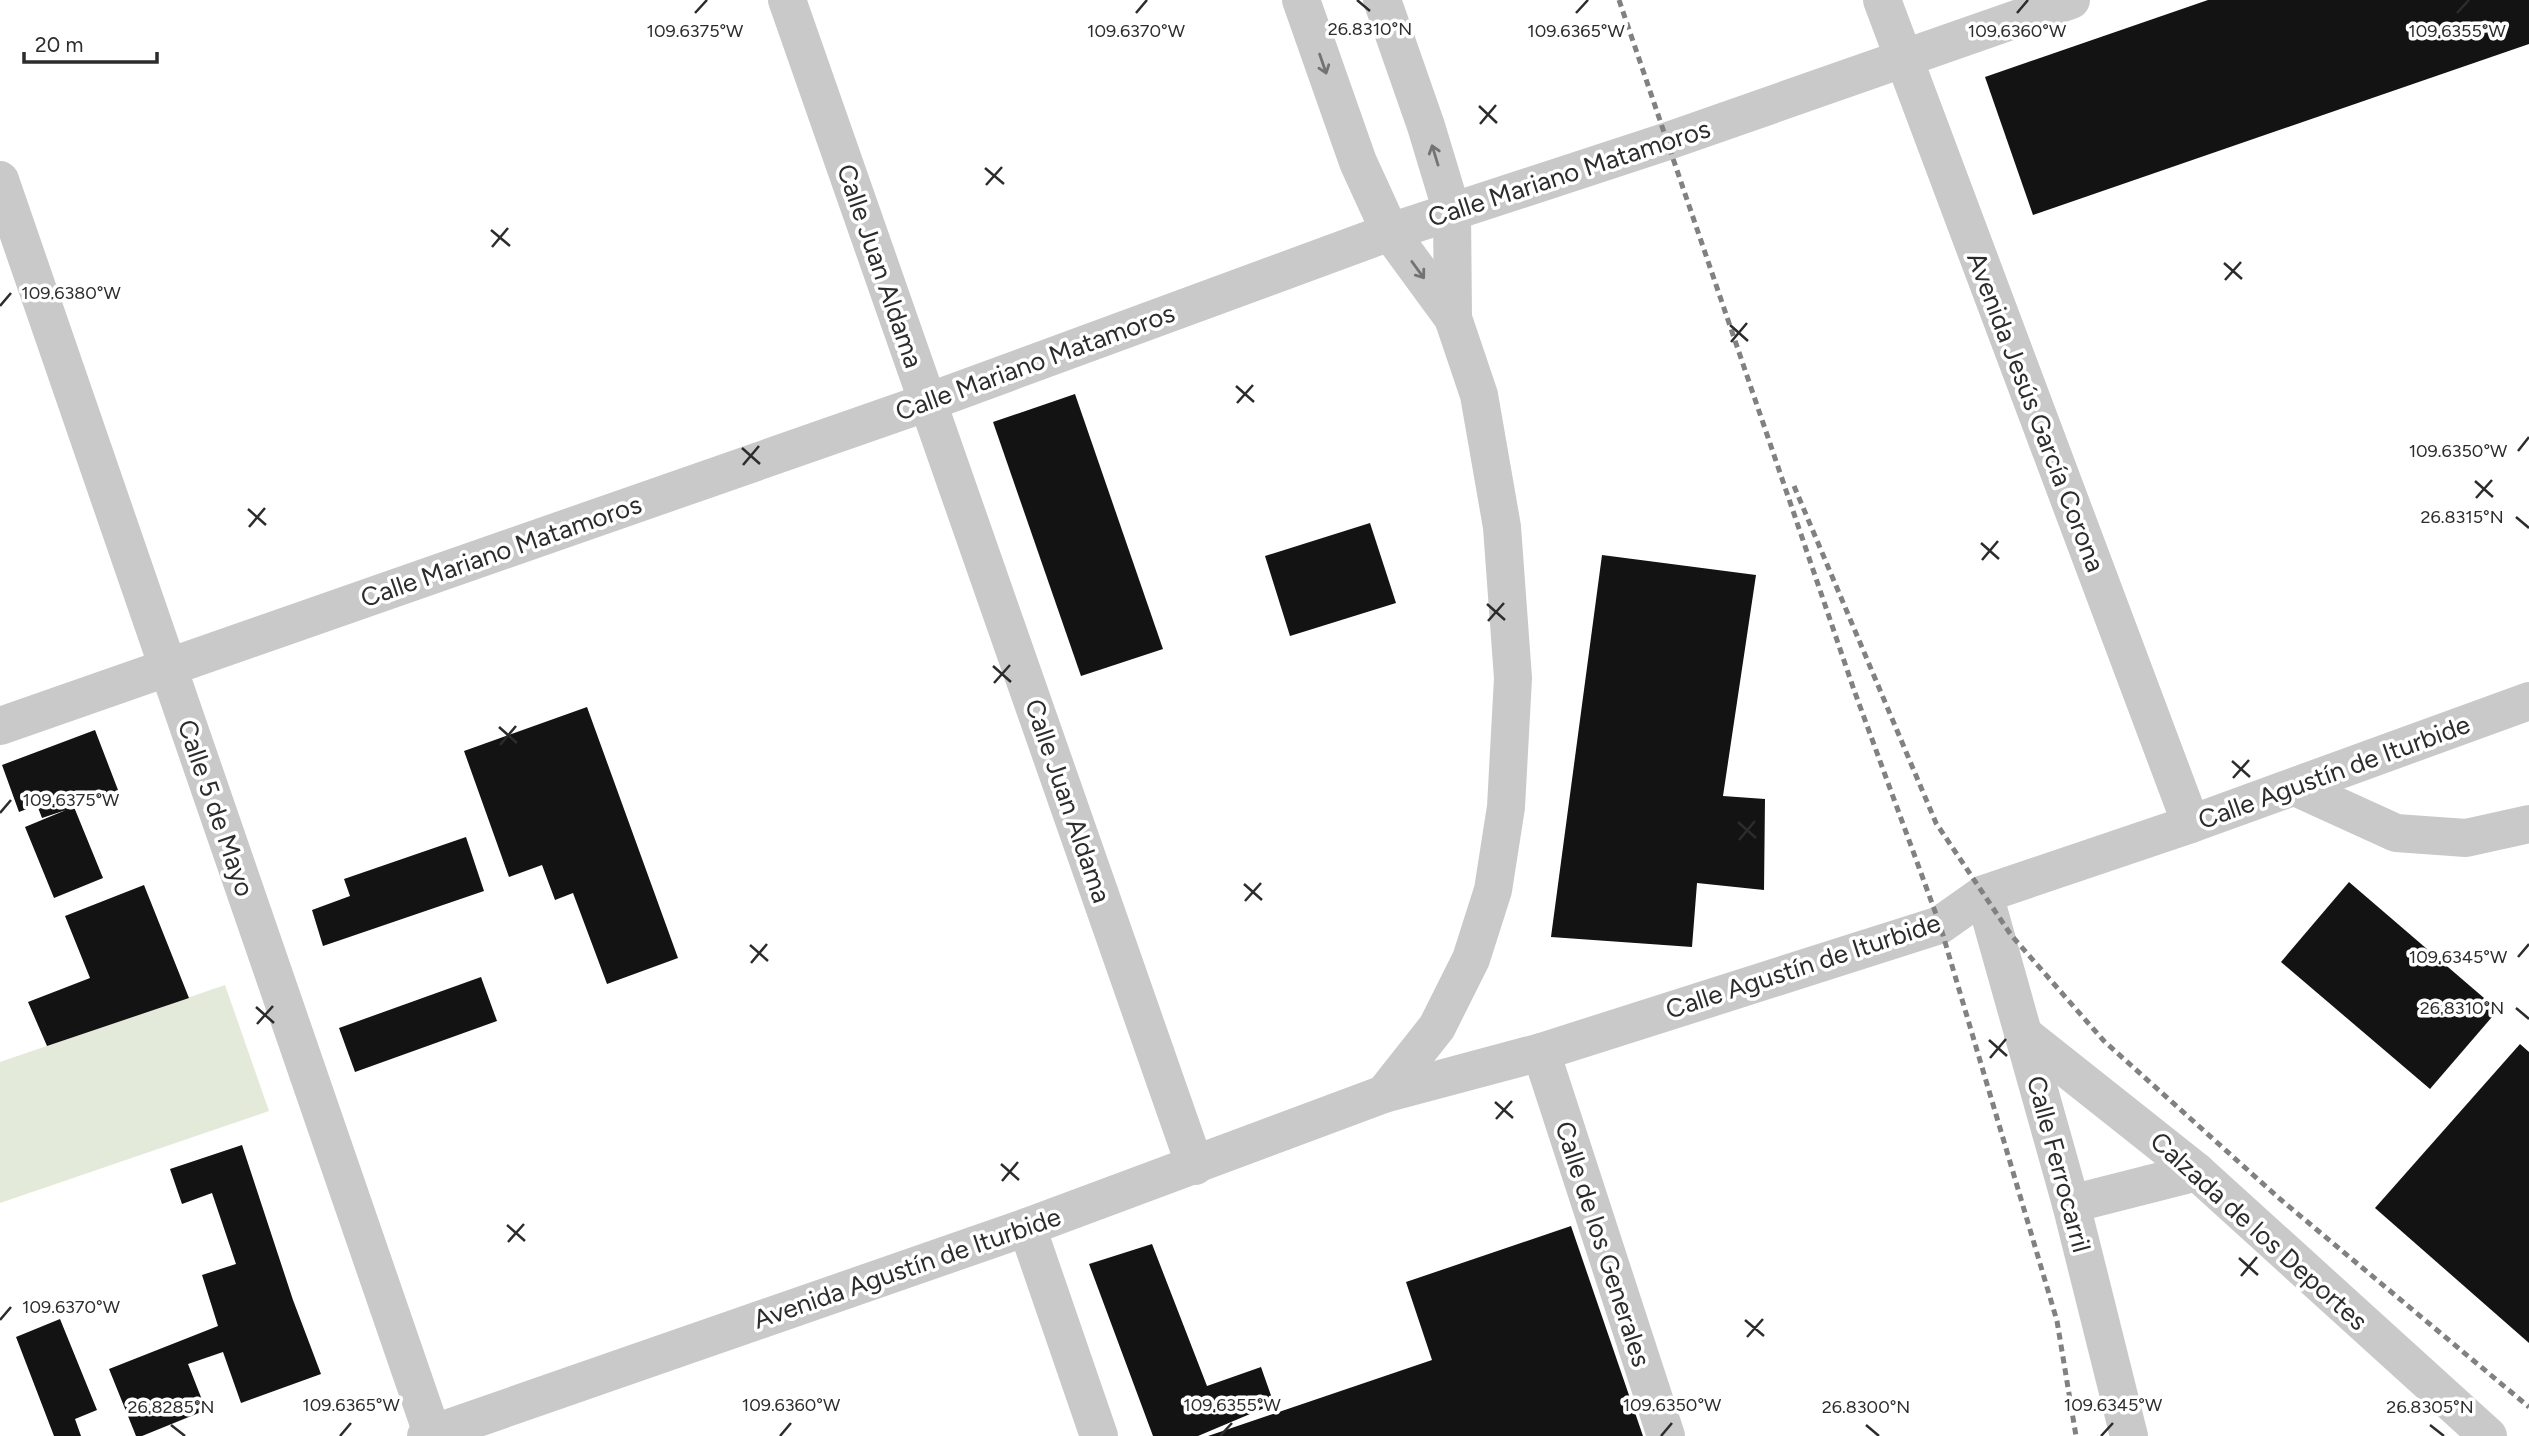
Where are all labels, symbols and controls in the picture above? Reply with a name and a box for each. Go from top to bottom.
text: 26.8310°N [1328,18,1412,40]
text: 109.6375°W [647,20,744,42]
text: 109.6370°W [1087,20,1186,42]
text: 109.6365°W [1527,20,1625,42]
text: 109.6360°W [1968,20,2067,42]
text: 109.6355°W [2408,20,2506,42]
scale bar [24,21,158,65]
text: 20 m [35,32,83,57]
one-way arrow [1318,53,1330,75]
street label: Calle Mariano Matamoros [1424,112,1714,234]
one-way arrow [1427,144,1440,166]
street label: Calle Juan Aldama [830,160,930,372]
street label: Avenida Jesús García Corona [1960,248,2112,576]
one-way arrow [1410,260,1425,279]
text: 109.6380°W [21,282,121,304]
street label: Calle Mariano Matamoros [891,297,1179,427]
text: 109.6350°W [2409,440,2508,462]
street label: Calle Mariano Matamoros [356,488,646,614]
text: 26.8315°N [2420,506,2504,528]
street label: Calle Juan Aldama [1018,695,1118,907]
street label: Calle Agustín de Iturbide [2194,708,2474,836]
street label: Calle 5 de Mayo [171,715,261,901]
text: 109.6375°W [23,789,120,811]
street label: Calle Agustín de Iturbide [1662,906,1944,1026]
text: 109.6345°W [2409,946,2508,968]
text: 26.8310°N [2420,997,2504,1019]
street label: Calle Ferrocarril [2020,1072,2098,1256]
street label: Calle de los Generales [1548,1117,1658,1371]
street label: Calzada de los Deportes [2144,1125,2374,1337]
street label: Avenida Agustín de Iturbide [749,1200,1065,1336]
text: 109.6370°W [22,1296,121,1318]
text: 109.6365°W [302,1394,400,1416]
text: 109.6360°W [742,1394,841,1416]
text: 109.6355°W [1183,1394,1281,1416]
text: 109.6350°W [1623,1394,1722,1416]
text: 109.6345°W [2064,1394,2163,1416]
text: 26.8285°N [127,1396,215,1418]
text: 26.8300°N [1822,1396,1910,1418]
text: 26.8305°N [2386,1396,2474,1418]

